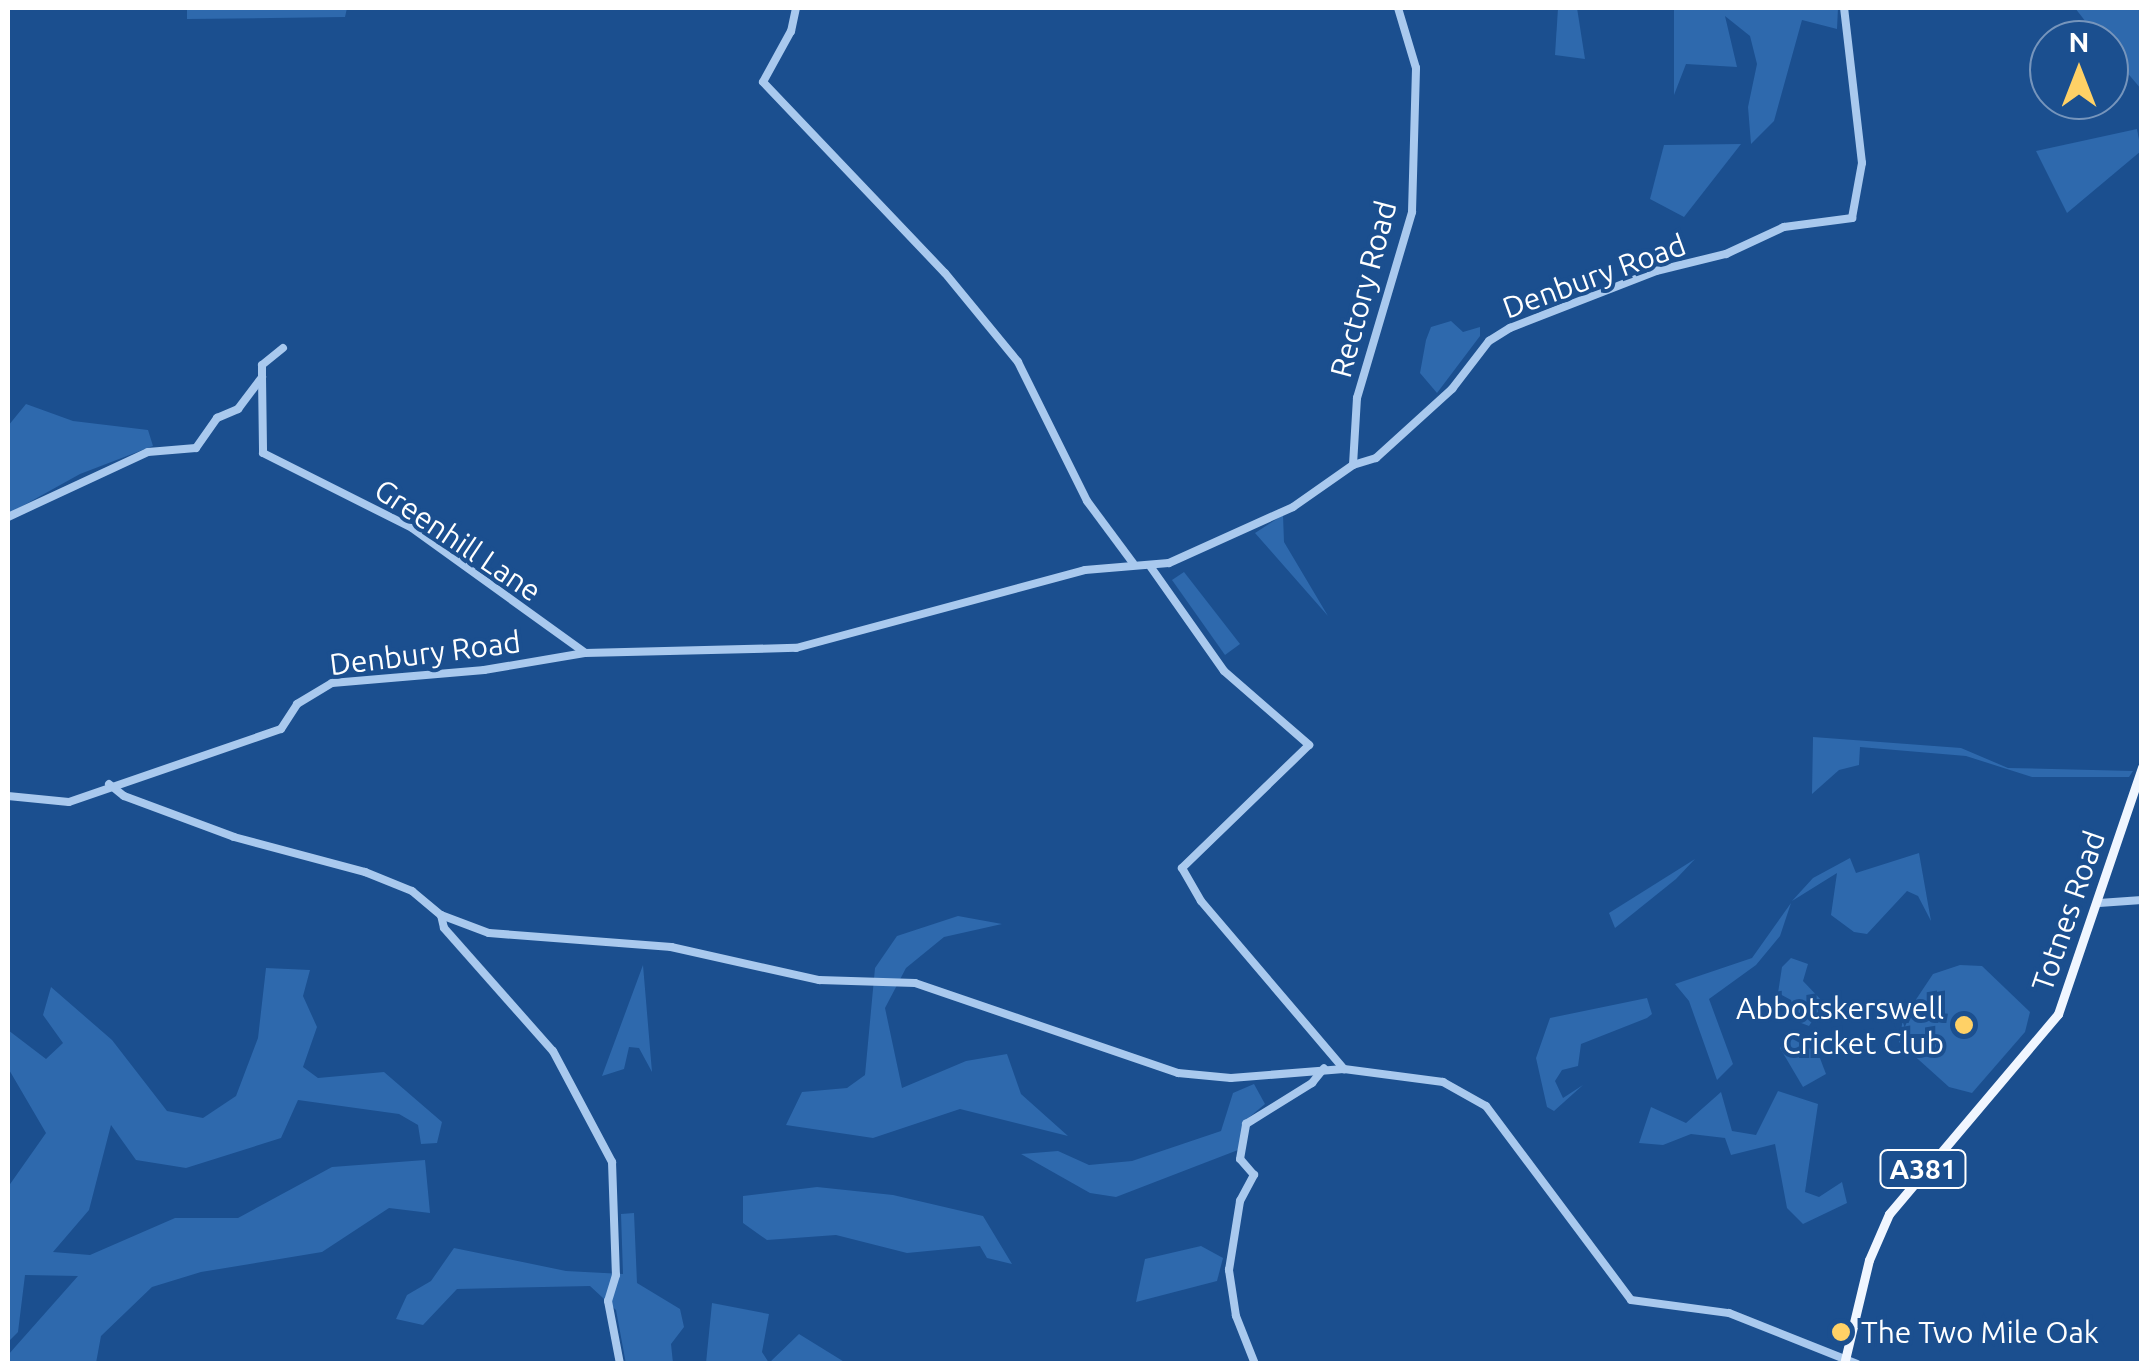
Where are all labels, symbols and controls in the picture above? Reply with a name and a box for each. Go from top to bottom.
north arrow [2029,20,2129,120]
text: N [2069,26,2089,57]
street label: Rectory Road [1322,197,1404,381]
street label: Denbury Road [1498,226,1690,326]
street label: Greenhill Lane [368,471,548,609]
street label: Denbury Road [327,623,523,683]
street label: Totnes Road [2024,826,2112,996]
place label: Abbotskerswell Cricket Club [1736,990,1944,1060]
marker: Abbotskerswell Cricket Club [1953,1014,1975,1036]
road number: A381 [1878,1146,1968,1192]
place label: The Two Mile Oak [1861,1314,2099,1350]
marker: The Two Mile Oak [1830,1321,1852,1343]

